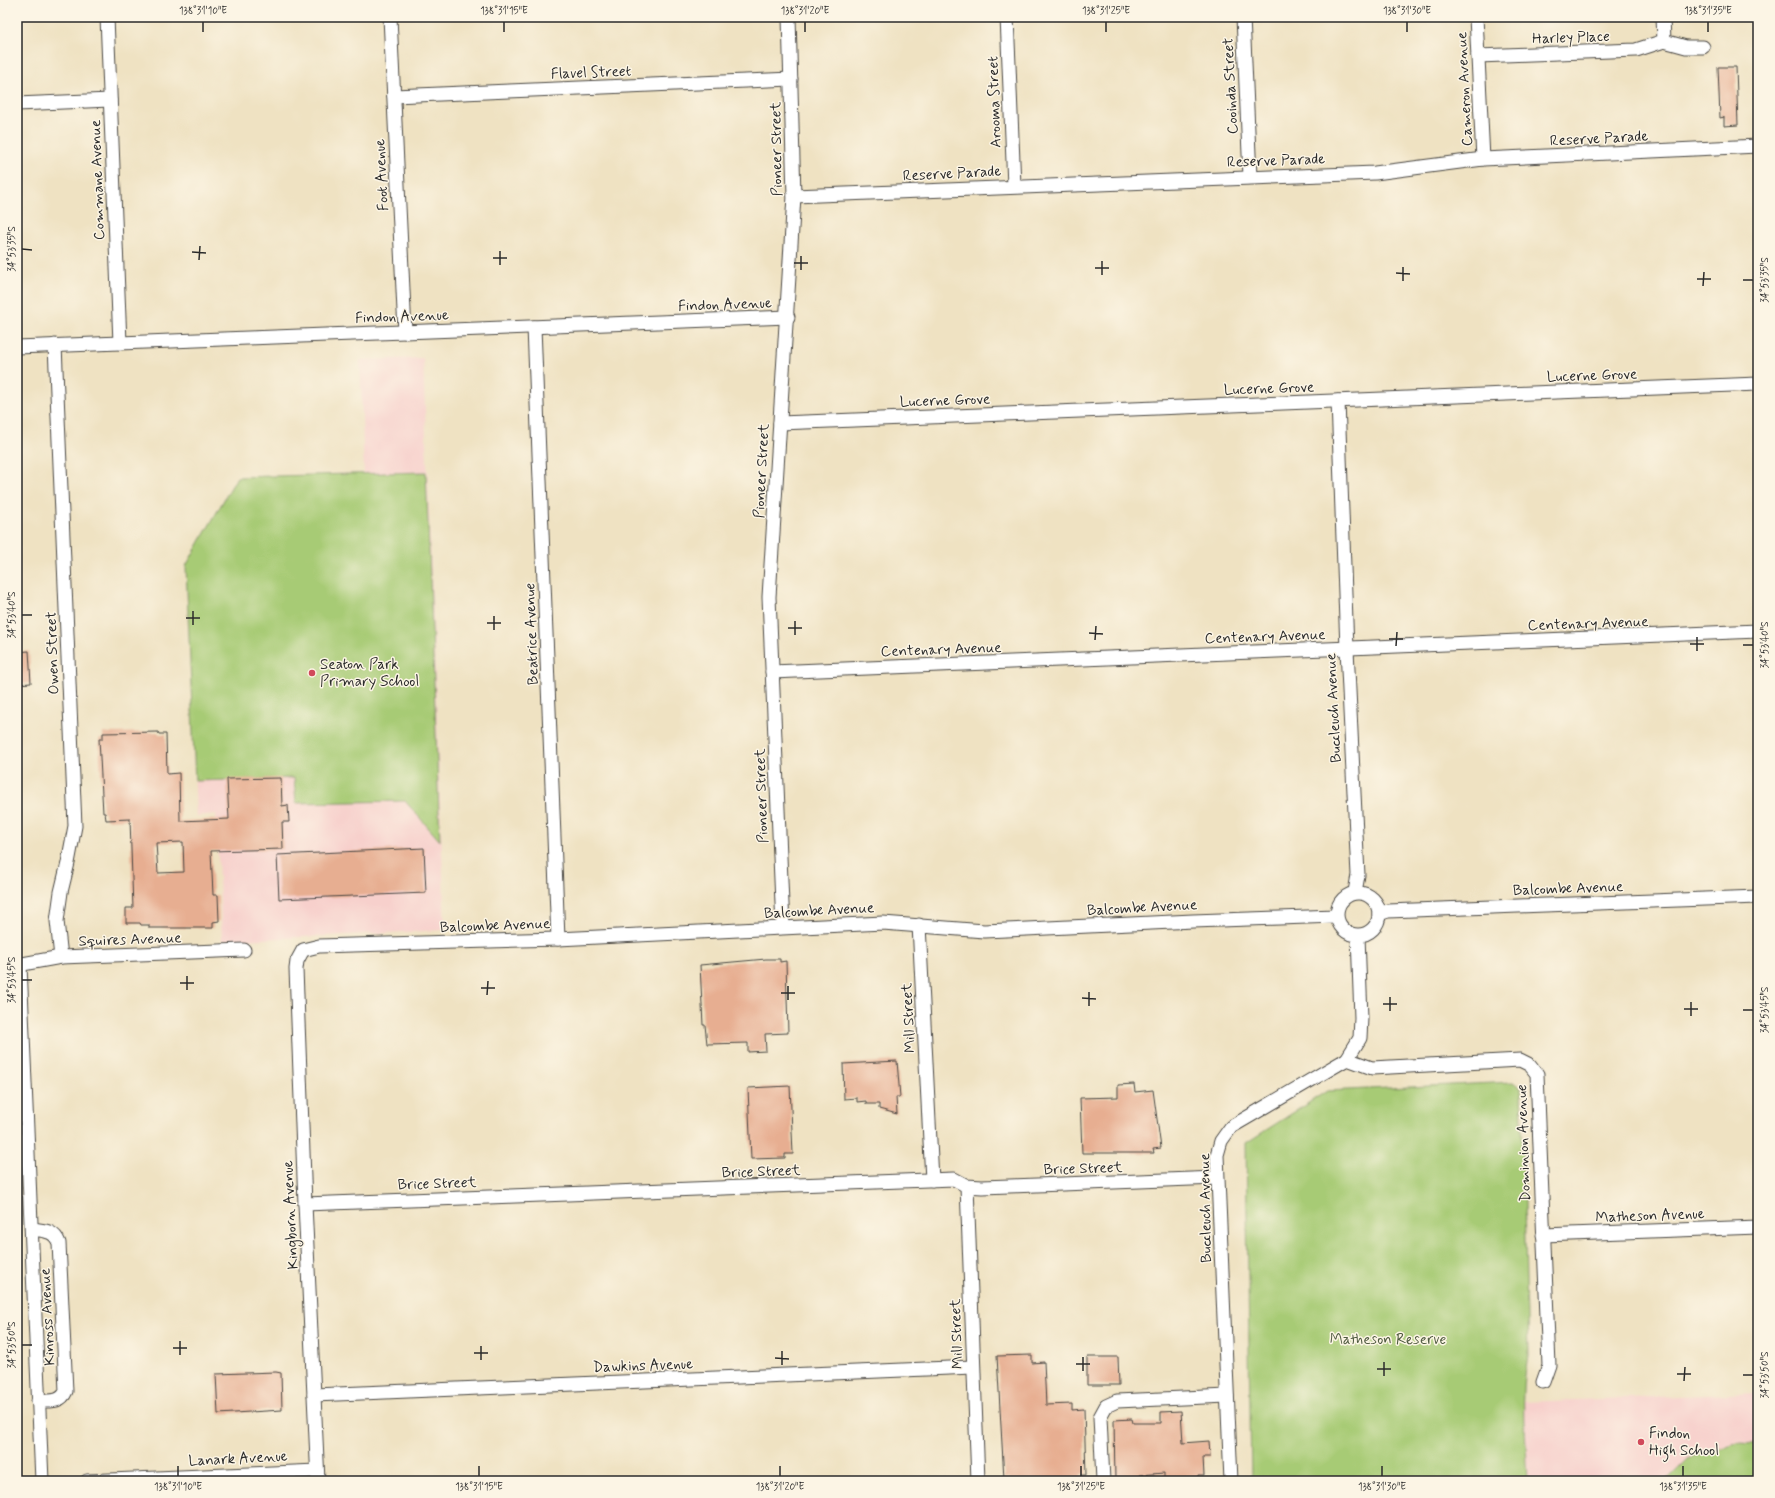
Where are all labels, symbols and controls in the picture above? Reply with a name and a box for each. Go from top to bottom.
text: 138°31'10"E [179,4,227,18]
text: 138°31'15"E [480,4,528,18]
text: 138°31'20"E [781,4,829,18]
text: 138°31'25"E [1082,4,1130,18]
text: 138°31'30"E [1383,4,1431,18]
text: 138°31'35"E [1684,4,1732,18]
street label: Harley Place [1532,27,1610,49]
street label: Cameron Avenue [1452,31,1478,147]
street label: Cooinda Street [1218,37,1244,135]
street label: Arooma Street [983,55,1007,148]
street label: Flavel Street [550,62,632,84]
street label: Pioneer Street [766,101,788,196]
street label: Commane Avenue [86,120,110,240]
street label: Reserve Parade [1549,126,1649,152]
street label: Foot Avenue [370,138,394,211]
street label: Reserve Parade [1226,149,1326,173]
street label: Reserve Parade [902,161,1002,187]
text: 34°53'35"S [5,226,19,272]
text: 34°53'35"S [1758,257,1772,303]
street label: Findon Avenue [678,293,772,317]
street label: Findon Avenue [355,305,449,329]
street label: Lucerne Grove [1546,364,1638,388]
street label: Lucerne Grove [1223,377,1315,401]
street label: Lucerne Grove [899,389,991,413]
street label: Pioneer Street [750,423,774,519]
street label: Beatrice Avenue [520,582,544,685]
text: 34°53'40"S [5,591,19,639]
street label: Owen Street [42,611,64,695]
street label: Centenary Avenue [1527,612,1649,636]
text: 34°53'40"S [1758,621,1772,669]
street label: Centenary Avenue [1204,625,1326,649]
street label: Centenary Avenue [880,638,1002,662]
street label: Buccleuch Avenue [1321,653,1347,763]
place label: Seaton Park Primary School [320,655,419,692]
marker: Seaton Park Primary School [307,668,317,678]
street label: Pioneer Street [750,748,774,844]
street label: Balcombe Avenue [1513,877,1624,901]
street label: Balcombe Avenue [1086,895,1198,921]
street label: Balcombe Avenue [763,898,875,924]
street label: Balcombe Avenue [440,914,551,938]
street label: Squires Avenue [78,928,182,952]
text: 34°53'45"S [5,956,19,1003]
street label: Mill Street [897,982,921,1054]
text: 34°53'45"S [1758,986,1772,1033]
street label: Dominion Avenue [1512,1084,1536,1202]
street label: Buccleuch Avenue [1195,1153,1217,1263]
street label: Brice Street [1043,1158,1123,1180]
street label: Kingborn Avenue [278,1160,305,1270]
street label: Brice Street [721,1161,801,1183]
street label: Brice Street [397,1173,477,1195]
street label: Matheson Avenue [1595,1204,1705,1228]
street label: Kinross Avenue [35,1268,61,1366]
street label: Mill Street [946,1298,968,1369]
text: 34°53'50"S [5,1321,19,1369]
park label: Matheson Reserve [1330,1330,1447,1350]
text: 34°53'50"S [1758,1351,1772,1399]
street label: Dawkins Avenue [593,1354,694,1378]
place label: Findon High School [1649,1424,1719,1462]
marker: Findon High School [1636,1437,1646,1447]
street label: Lanark Avenue [188,1446,288,1472]
text: 138°31'10"E [154,1480,202,1494]
text: 138°31'15"E [455,1480,503,1494]
text: 138°31'20"E [756,1480,804,1494]
text: 138°31'25"E [1057,1480,1105,1494]
text: 138°31'30"E [1358,1480,1406,1494]
text: 138°31'35"E [1659,1480,1707,1494]

